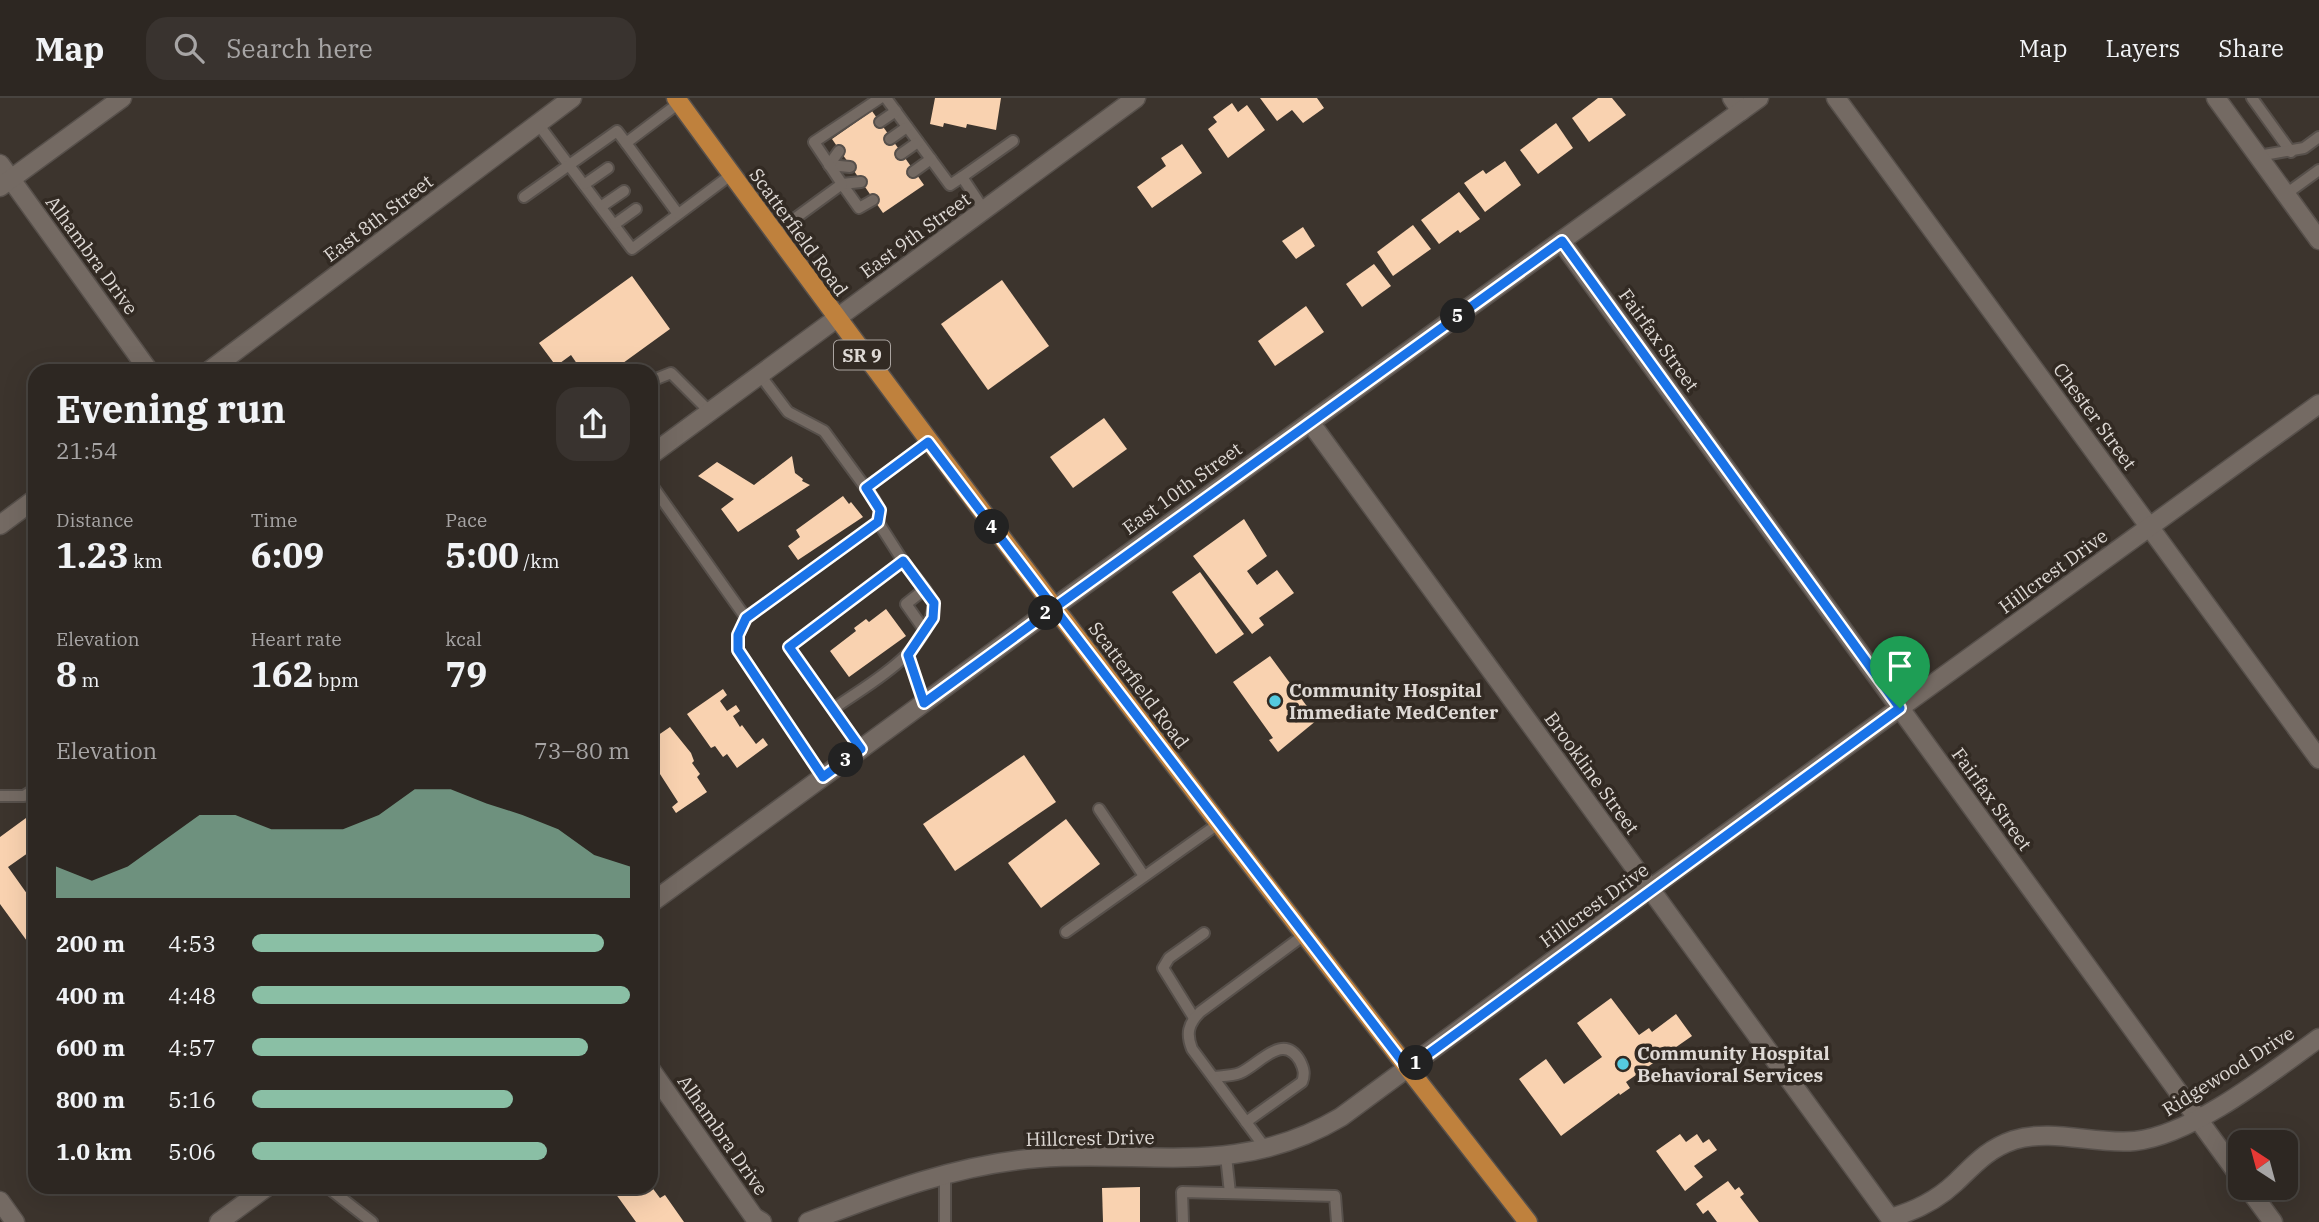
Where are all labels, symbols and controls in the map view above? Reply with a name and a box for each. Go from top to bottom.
search box [146,17,636,80]
text: Map [35,27,104,70]
icon: search [170,29,208,67]
text: Search here [226,31,373,65]
text: Map [2019,32,2067,64]
text: Layers [2105,32,2180,64]
text: Share [2218,32,2284,64]
street label: Scatterfield Road [745,163,853,301]
street label: East 8th Street [319,169,438,267]
street label: East 9th Street [855,187,975,283]
street label: Alhambra Drive [41,191,143,319]
street label: Fairfax Street [1614,284,1705,396]
pin: 5 [1440,298,1476,333]
text: 5 [1452,303,1463,327]
road number: SR 9 [834,341,890,370]
street label: Chester Street [2048,358,2142,474]
text: Evening run [56,384,286,433]
button: share [556,387,630,461]
text: 21:54 [56,435,118,465]
street label: East 10th Street [1118,436,1247,539]
text: Distance [56,508,134,532]
text: Time [251,508,297,532]
text: Pace [445,508,487,532]
pin: 4 [974,510,1010,544]
text: 4 [986,514,997,538]
street label: Hillcrest Drive [1994,523,2112,619]
text: 1.23 [56,532,129,578]
text: 6:09 [251,532,324,578]
text: 5:00 [445,532,519,578]
text: km [129,549,163,573]
text: /km [519,549,560,573]
pin: 2 [1028,596,1064,630]
text: 2 [1040,600,1051,624]
street label: Scatterfield Road [1084,617,1194,753]
text: Elevation [56,627,140,651]
text: Heart rate [251,627,342,651]
text: kcal [445,627,482,651]
pin [1870,636,1930,708]
icon: arrive [1881,647,1919,685]
text: 8 [56,651,77,697]
text: 162 [251,651,314,697]
text: 79 [445,651,487,697]
text: m [77,668,100,692]
text: bpm [314,668,359,692]
place label: Community Hospital Immediate MedCenter [1289,678,1499,724]
marker: Community Hospital Immediate MedCenter [1267,693,1283,709]
street label: Brookline Street [1539,707,1645,839]
text: Elevation [56,735,157,765]
text: 73–80 m [534,735,630,765]
pin: 3 [828,742,864,778]
street label: Fairfax Street [1947,743,2038,855]
text: 3 [840,747,851,771]
street label: Hillcrest Drive [1535,857,1653,953]
text: 200 m [56,928,125,958]
text: 4:53 [168,928,216,958]
text: 400 m [56,980,125,1010]
text: 4:48 [168,980,216,1010]
street label: Ridgewood Drive [2158,1021,2298,1121]
text: 600 m [56,1032,125,1062]
text: 4:57 [168,1032,216,1062]
place label: Community Hospital Behavioral Services [1637,1041,1830,1087]
pin: 1 [1398,1046,1434,1080]
text: 1 [1410,1050,1421,1074]
marker: Community Hospital Behavioral Services [1615,1056,1631,1072]
street label: Alhambra Drive [673,1070,773,1200]
text: 800 m [56,1084,125,1114]
text: 5:16 [168,1084,216,1114]
street label: Hillcrest Drive [1025,1125,1155,1151]
north arrow [2228,1130,2298,1200]
map controls [2228,1130,2298,1200]
text: 1.0 km [56,1136,132,1166]
text: 5:06 [168,1136,216,1166]

